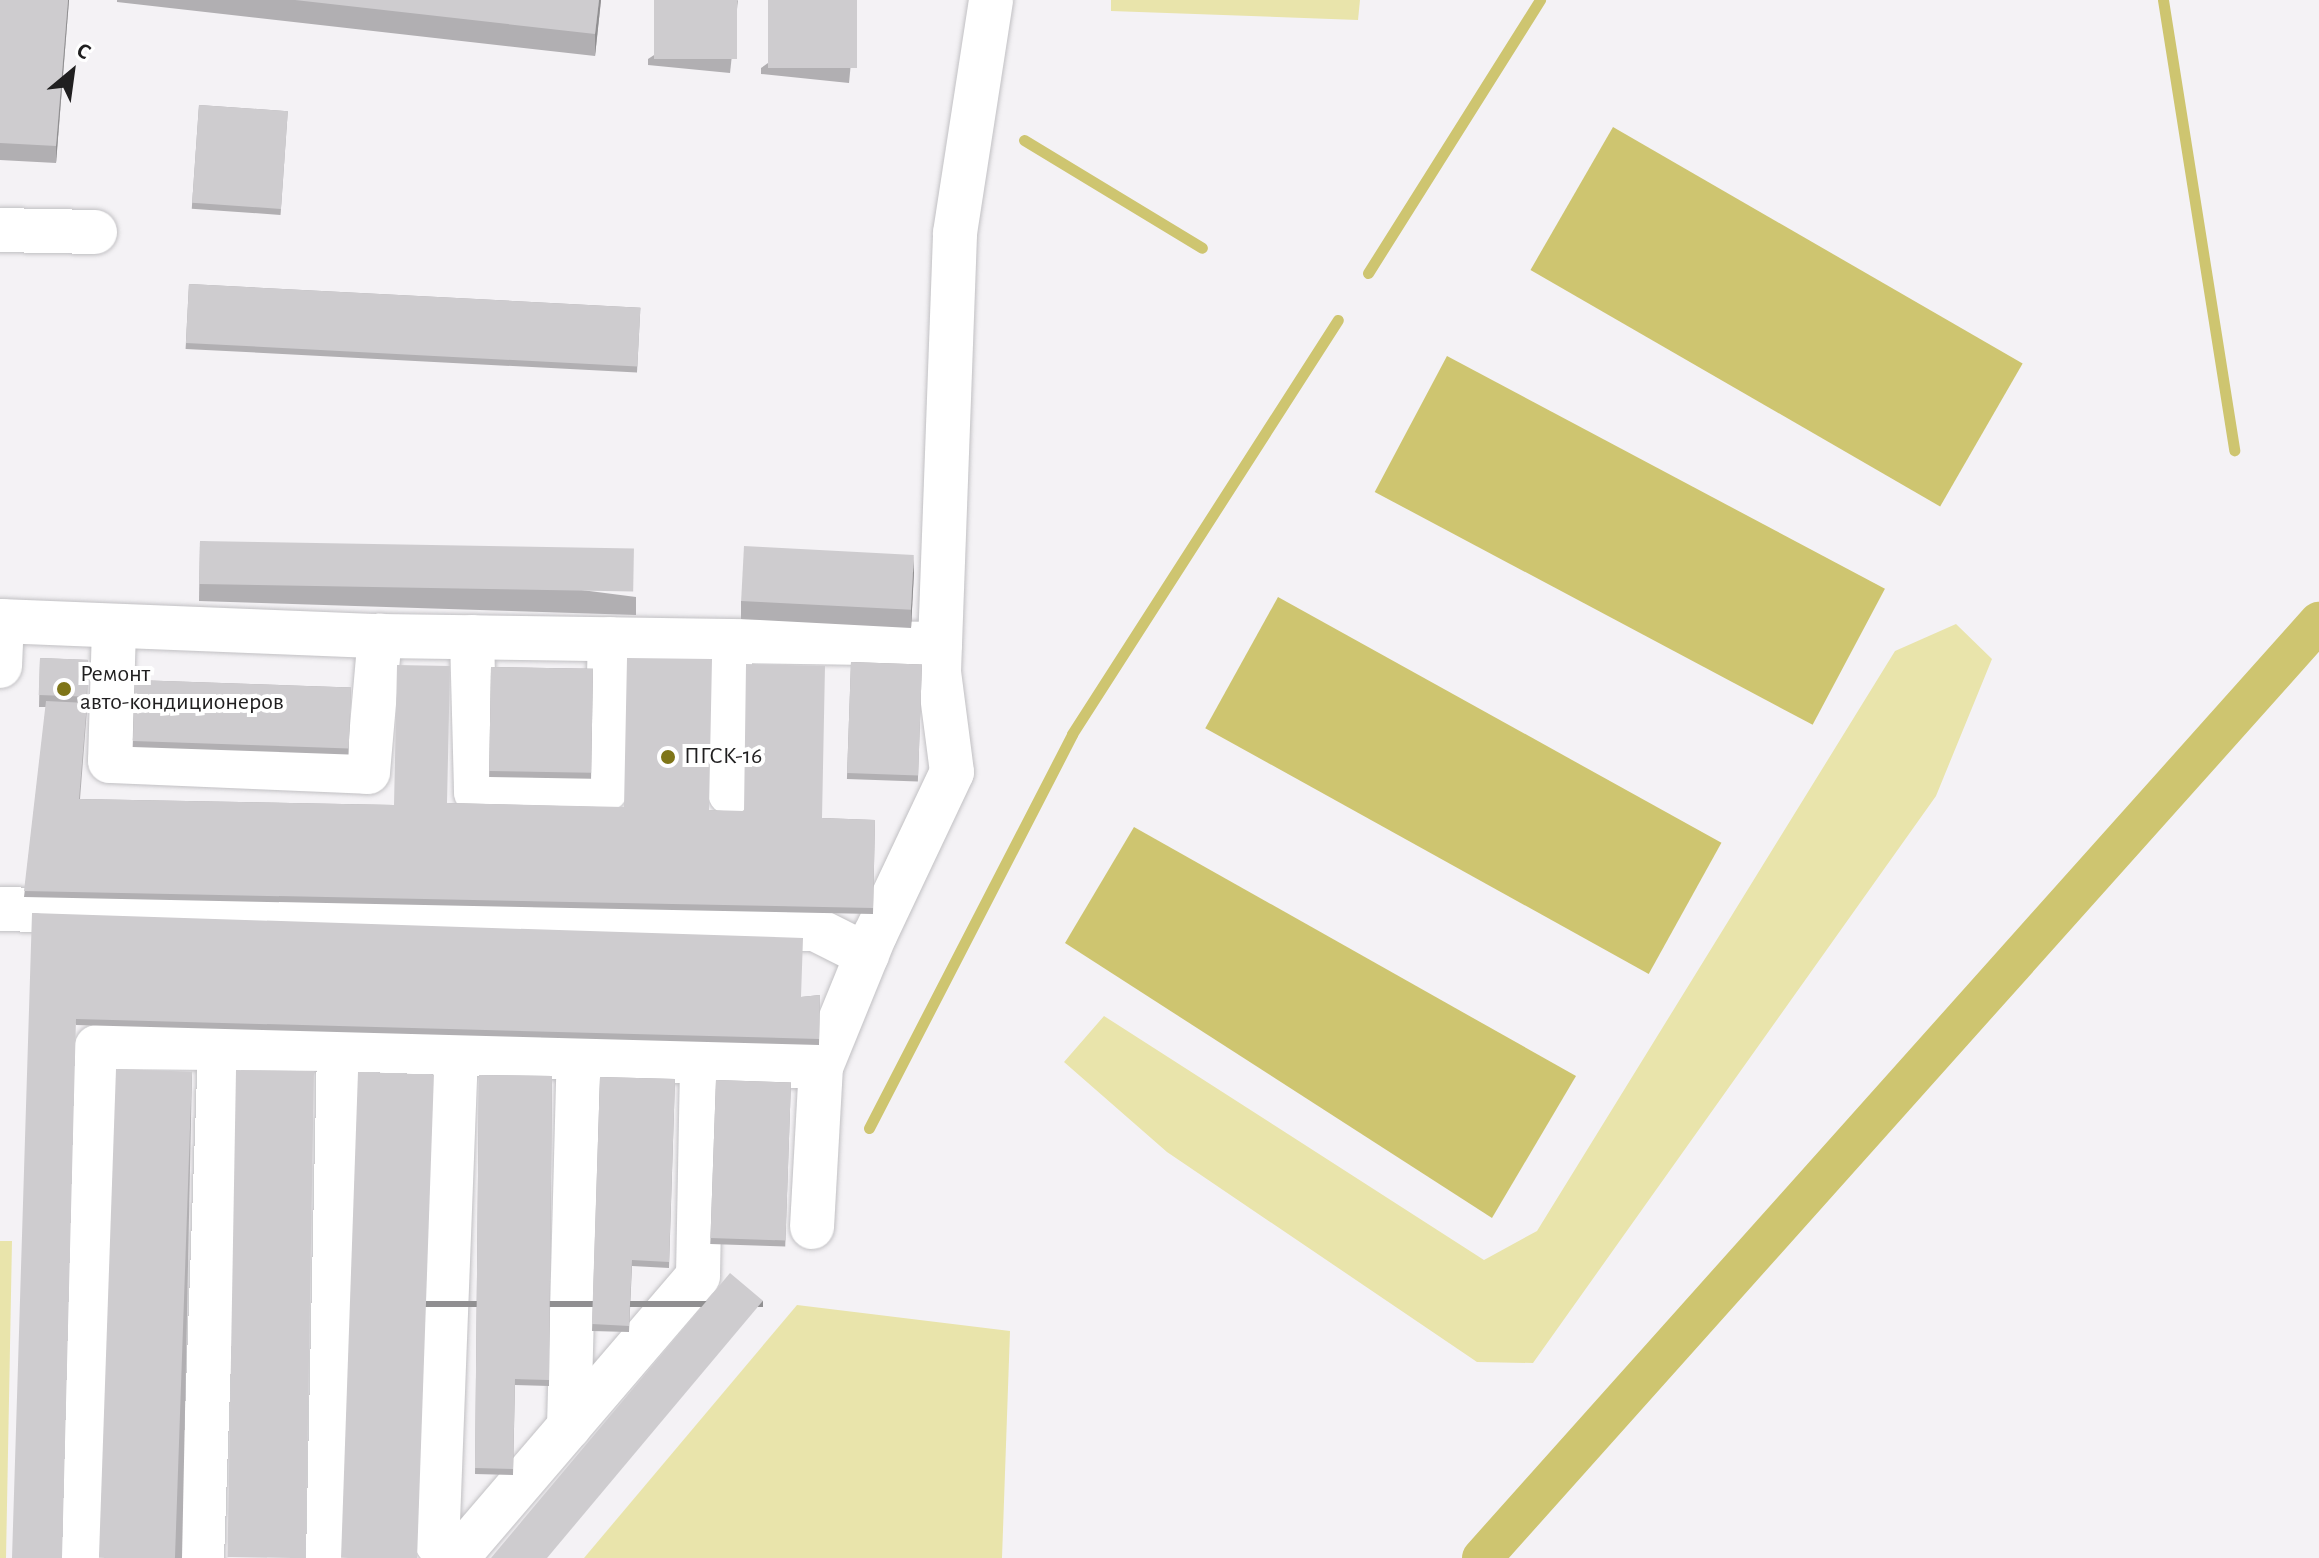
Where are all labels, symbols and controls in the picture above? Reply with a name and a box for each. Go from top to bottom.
north arrow [32,32,112,112]
text: С [73,38,94,64]
place label: Ремонт авто-кондиционеров [80,661,284,717]
marker: Ремонт авто-кондиционеров [55,680,73,698]
place label: ПГСК-16 [684,743,762,771]
marker: ПГСК-16 [659,748,677,766]

